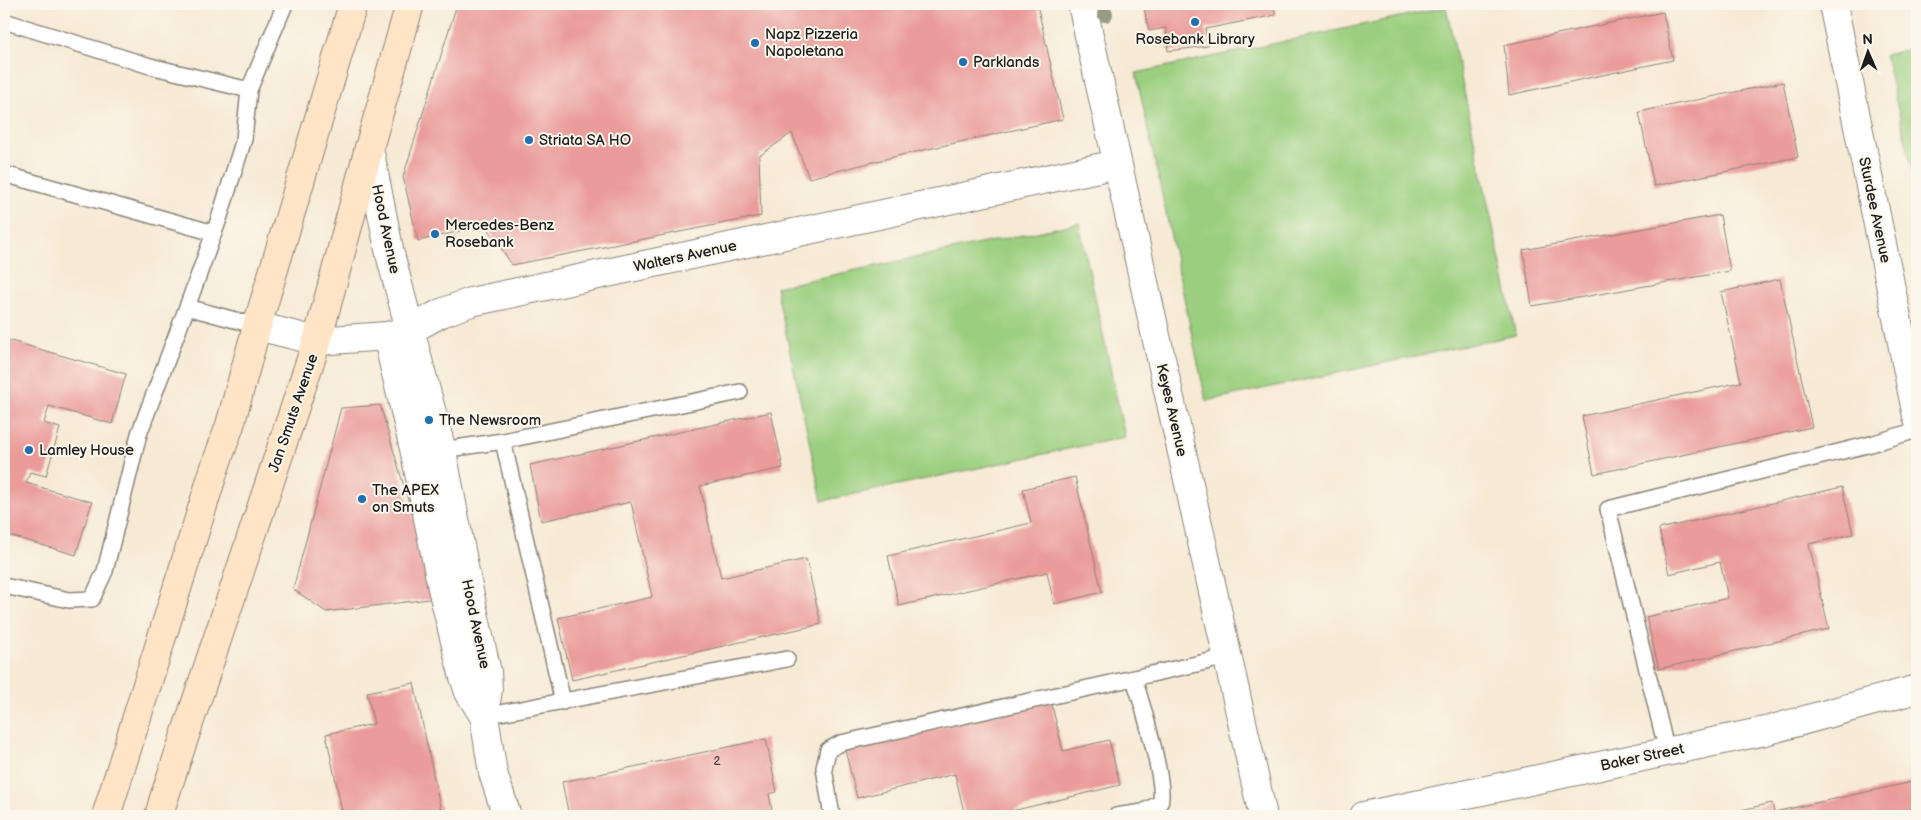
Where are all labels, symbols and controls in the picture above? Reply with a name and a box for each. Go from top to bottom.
marker: Rosebank Library [1189,16,1201,28]
place label: Napz Pizzeria Napoletana [765,25,858,61]
north arrow [1844,28,1894,78]
place label: Rosebank Library [1135,30,1255,49]
text: N [1862,31,1873,48]
marker: Napz Pizzeria Napoletana [749,37,761,49]
place label: Parklands [973,53,1040,72]
marker: Parklands [957,56,969,68]
place label: Striata SA HO [539,131,631,150]
marker: Striata SA HO [523,134,535,146]
street label: Sturdee Avenue [1854,155,1895,265]
street label: Hood Avenue [367,183,404,276]
place label: Mercedes-Benz Rosebank [445,216,555,252]
marker: Mercedes-Benz Rosebank [429,228,441,240]
street label: Walters Avenue [632,236,738,277]
street label: Jan Smuts Avenue [264,351,323,475]
street label: Keyes Avenue [1152,362,1191,459]
place label: The Newsroom [439,411,541,430]
marker: The Newsroom [423,414,435,426]
place label: Lamley House [39,441,134,460]
marker: Lamley House [23,444,35,456]
place label: The APEX on Smuts [372,481,439,517]
marker: The APEX on Smuts [356,493,368,505]
street label: Hood Avenue [457,578,494,671]
street label: Baker Street [1598,739,1686,776]
house number: 2 [713,754,721,769]

